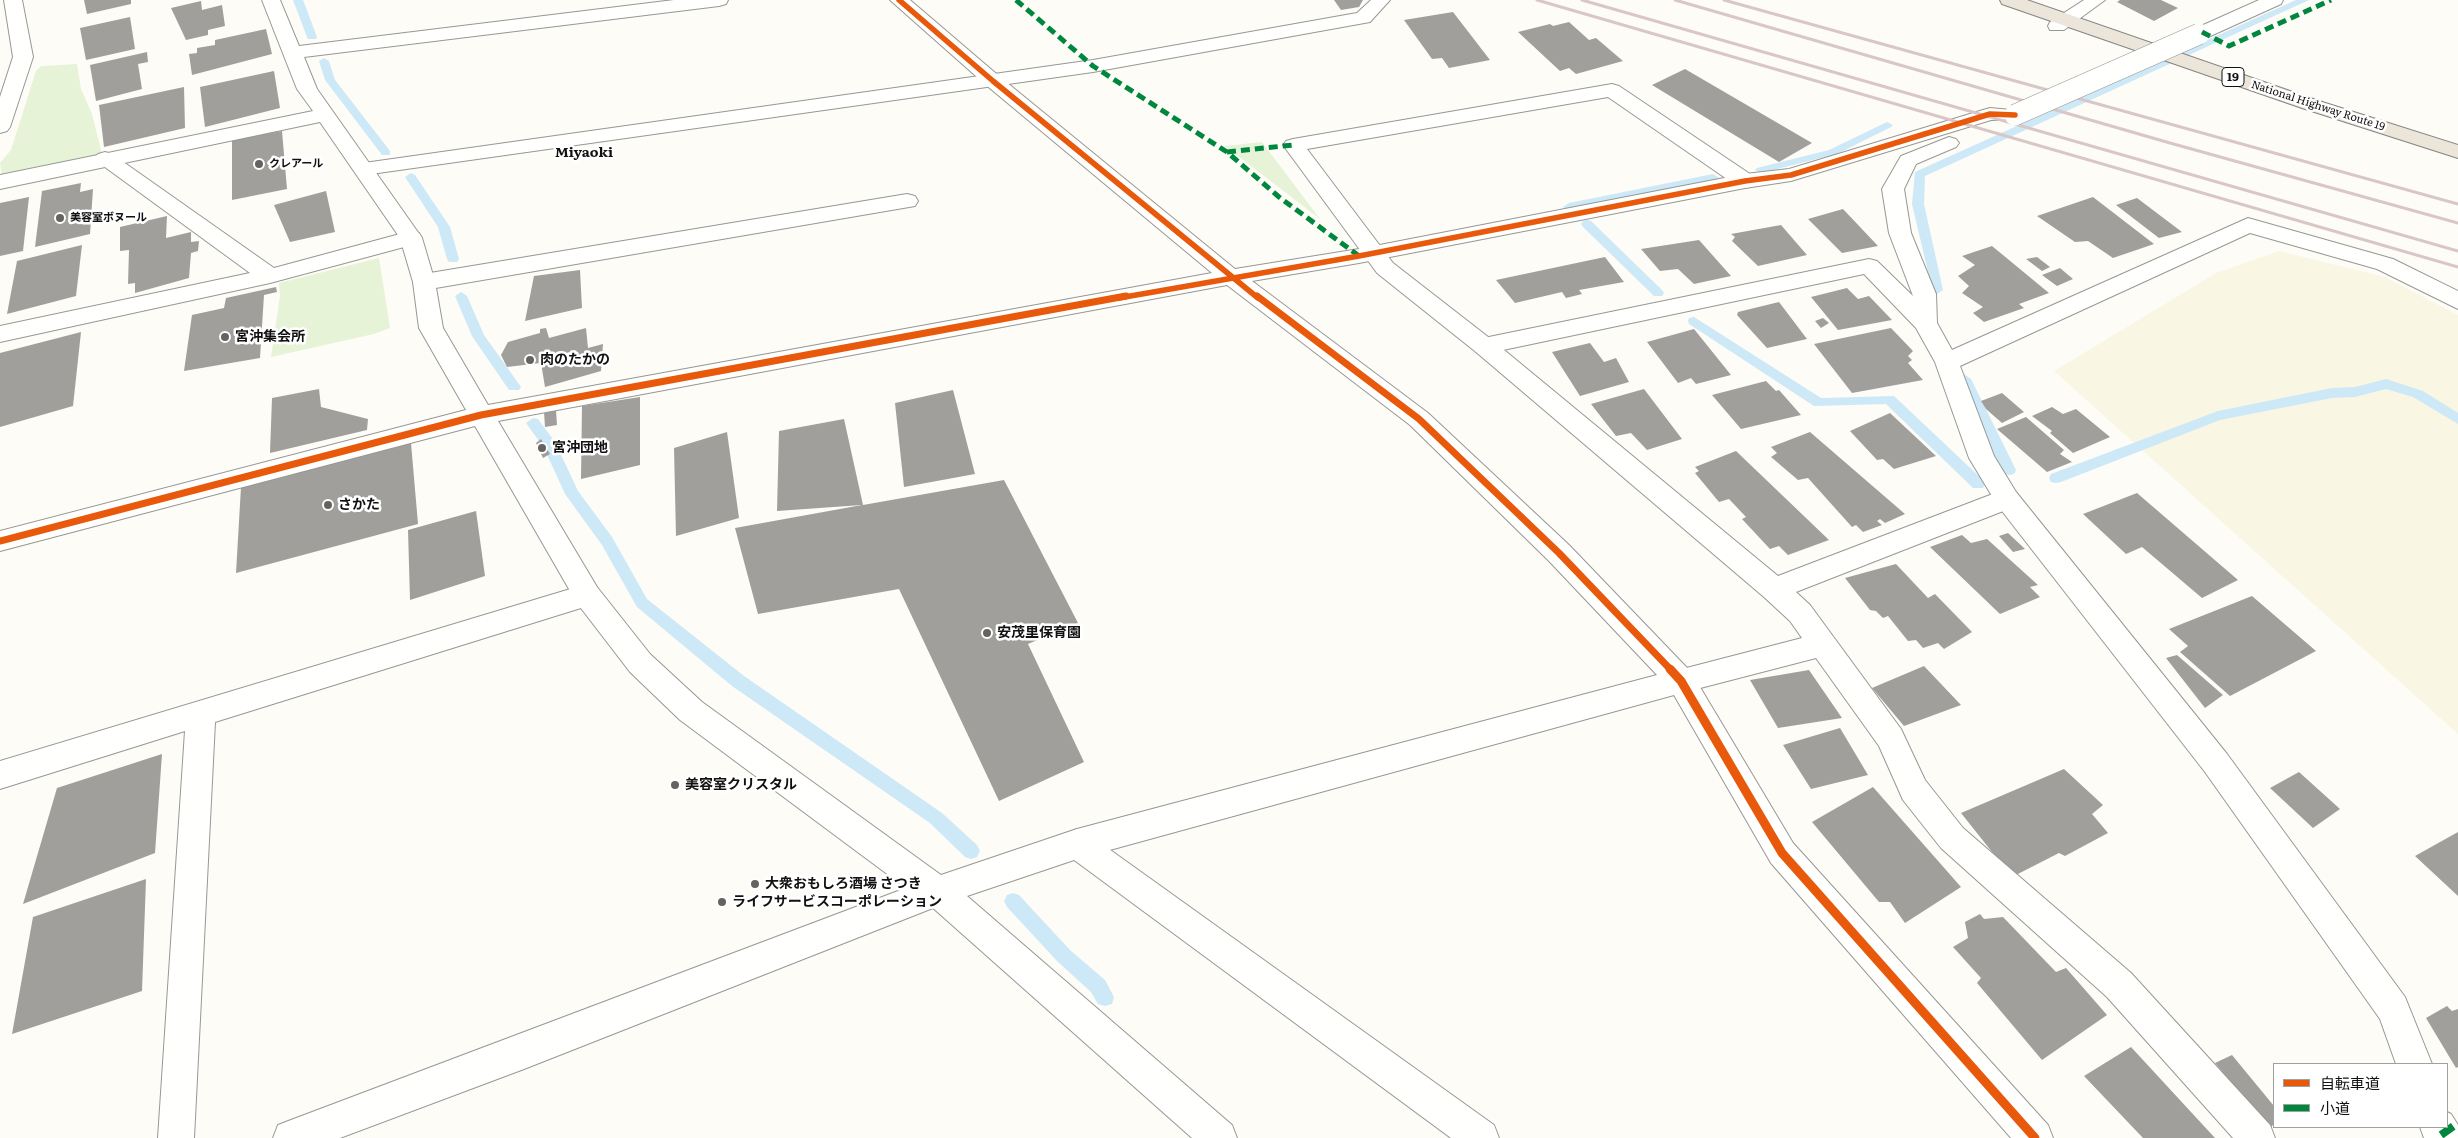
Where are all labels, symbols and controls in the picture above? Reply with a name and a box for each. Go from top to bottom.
road number: 19 [2222,68,2244,86]
street label: National Highway Route 19 [2249,78,2387,134]
district label: Miyaoki [555,145,613,161]
place label: クレアール [269,157,323,171]
marker: クレアール [253,158,265,170]
place label: 美容室ボヌール [70,211,147,225]
marker: 美容室ボヌール [54,212,66,224]
place label: 宮沖集会所 [235,329,305,345]
marker: 宮沖集会所 [219,331,231,343]
place label: 肉のたかの [540,352,610,368]
marker: 肉のたかの [524,354,536,366]
place label: 宮沖団地 [552,440,608,456]
marker: 宮沖団地 [536,442,548,454]
place label: さかた [338,497,380,513]
marker: さかた [322,499,334,511]
place label: 安茂里保育園 [997,625,1081,641]
marker: 安茂里保育園 [981,627,993,639]
place label: 美容室クリスタル [685,777,797,793]
marker: 美容室クリスタル [669,779,681,791]
place label: 大衆おもしろ酒場 さつき [765,876,922,892]
marker: 大衆おもしろ酒場 さつき [749,878,761,890]
place label: ライフサービスコーポレーション [732,894,942,910]
marker: ライフサービスコーポレーション [716,896,728,908]
legend [2273,1063,2448,1128]
text: 自転車道 [2320,1071,2380,1094]
text: 小道 [2320,1096,2350,1119]

